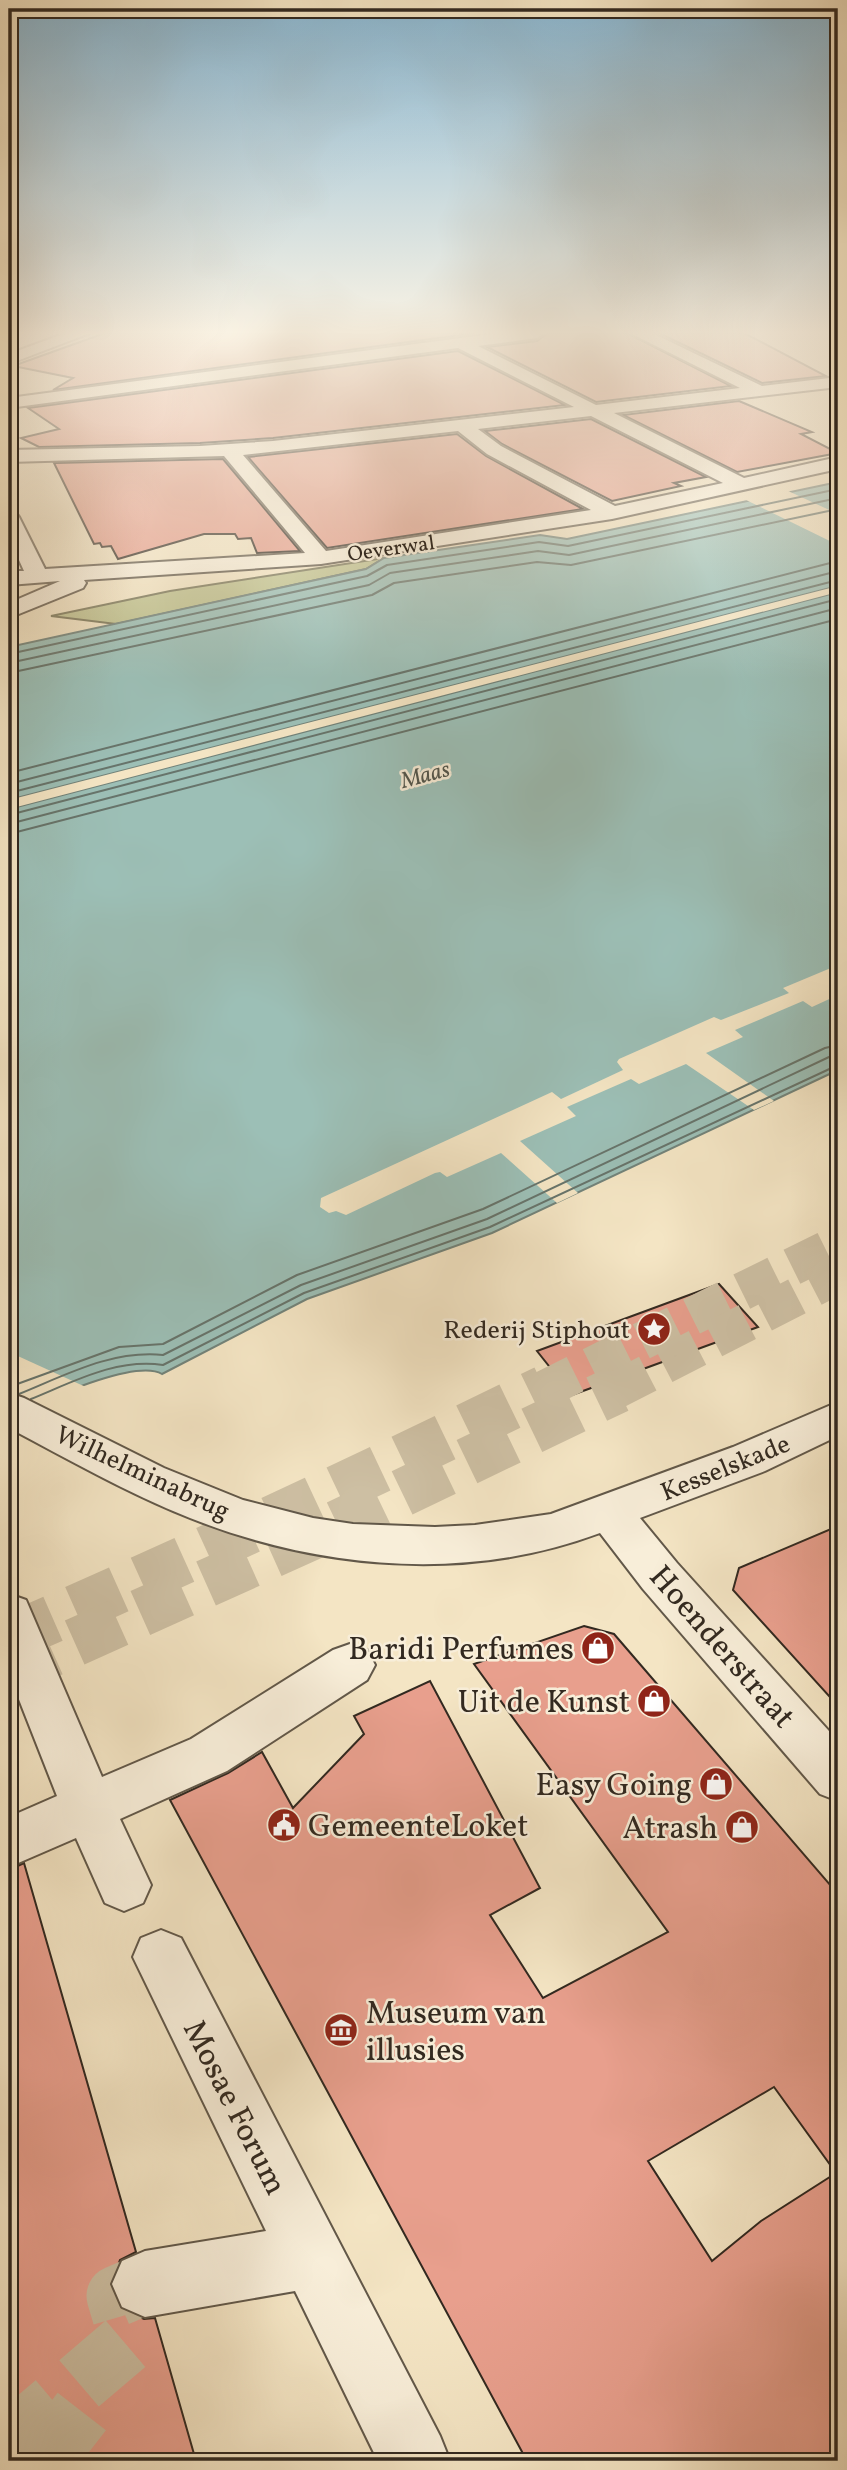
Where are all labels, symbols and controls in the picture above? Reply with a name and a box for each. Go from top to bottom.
street label: Oeverwal [346,529,437,570]
water label: Maas [396,754,454,798]
place icon: Rederij Stiphout [635,1310,673,1348]
place label: Rederij Stiphout [443,1313,630,1349]
street label: Wilhelminabrug [49,1418,235,1530]
street label: Kesselskade [656,1427,796,1511]
street label: Hoenderstraat [638,1557,804,1739]
place label: Baridi Perfumes [348,1629,574,1673]
shop icon: Baridi Perfumes [579,1629,617,1667]
place label: Uit de Kunst [458,1682,630,1726]
shop icon: Uit de Kunst [635,1682,673,1720]
place label: Easy Going [536,1765,692,1809]
shop icon: Easy Going [697,1765,735,1803]
public building icon: GemeenteLoket [265,1806,303,1844]
place label: GemeenteLoket [308,1806,528,1850]
place label: Atrash [623,1808,718,1852]
shop icon: Atrash [723,1808,761,1846]
place label: Museum van illusies [366,1993,546,2074]
museum icon: Museum van illusies [322,2011,360,2049]
street label: Mosae Forum [170,2013,296,2203]

